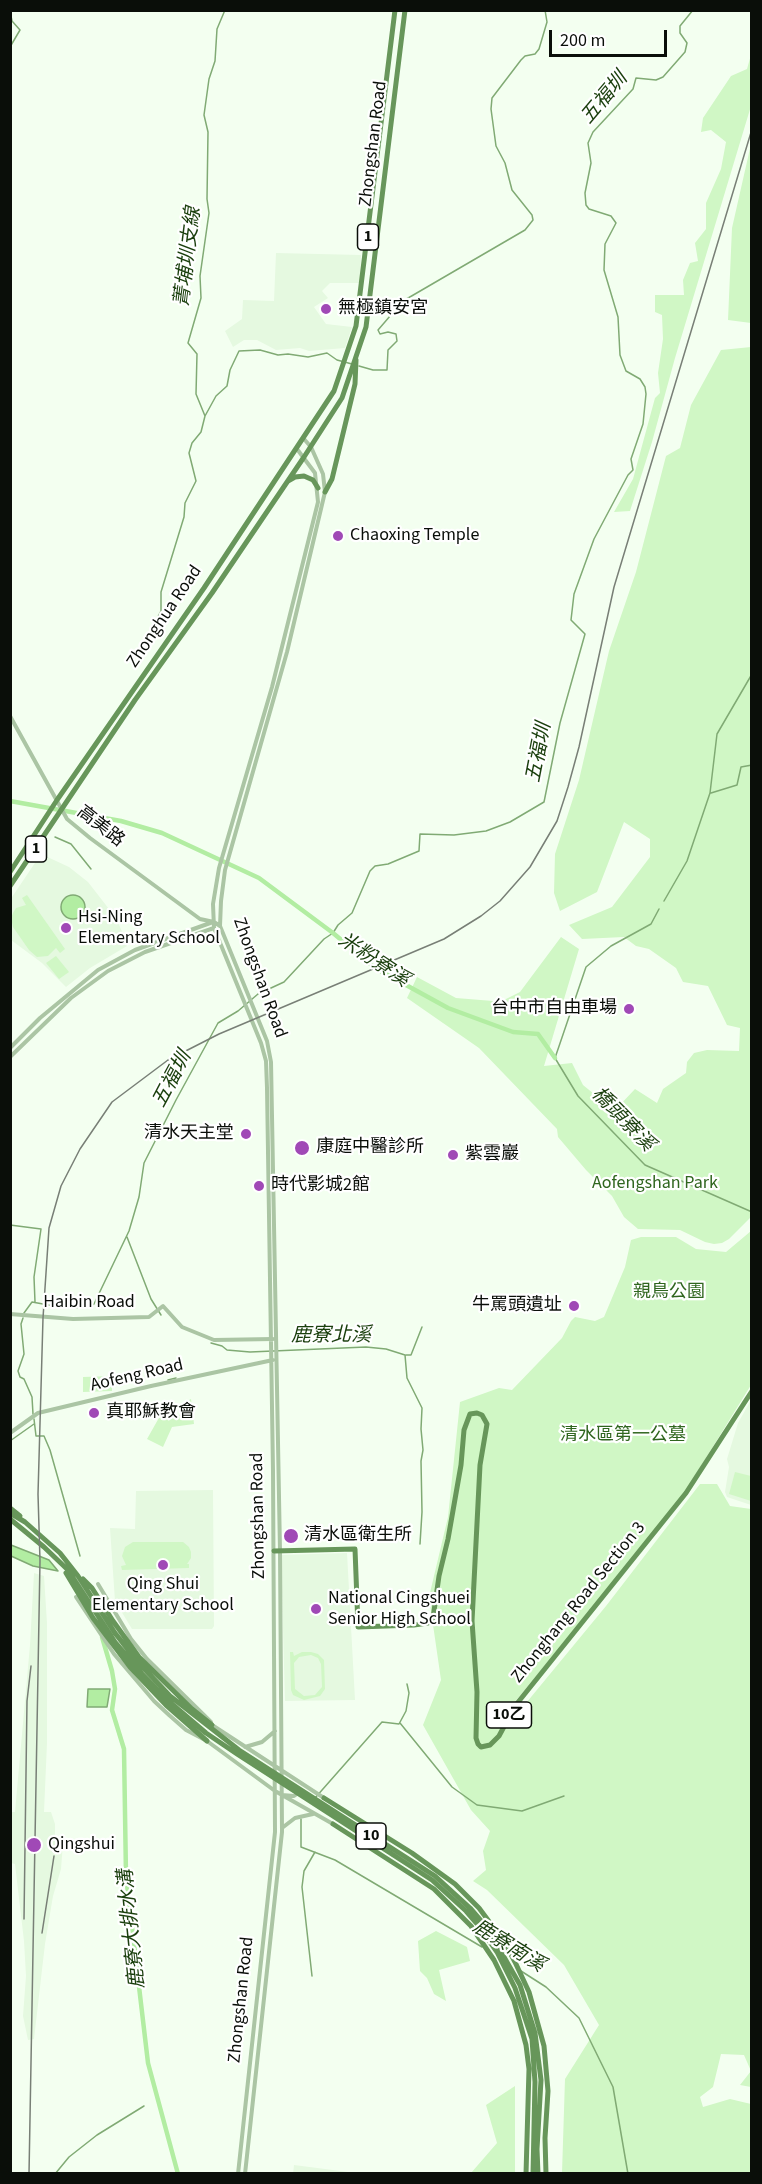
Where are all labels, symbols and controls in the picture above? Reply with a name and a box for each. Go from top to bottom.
scale bar [552,18,670,56]
text: 200 m [560,28,605,53]
water label: 五福圳 [577,68,633,130]
street label: Zhongshan Road [356,80,392,208]
water label: 菁埔圳支線 [171,206,207,308]
road number: 1 [358,224,378,250]
place label: 無極鎮安宮 [338,298,428,320]
marker: 無極鎮安宮 [319,302,333,316]
place label: Chaoxing Temple [350,525,479,547]
marker: Chaoxing Temple [331,529,345,543]
street label: Zhonghua Road [123,562,207,672]
water label: 五福圳 [522,721,558,785]
street label: 高美路 [72,802,128,852]
road number: 1 [26,836,46,862]
place label: Hsi-Ning Elementary School [78,907,220,950]
street label: Zhongshan Road [227,915,291,1041]
marker: Hsi-Ning Elementary School [59,921,73,935]
water label: 米粉寮溪 [333,929,413,993]
place label: 台中市自由車場 [491,998,617,1020]
marker: 台中市自由車場 [622,1002,636,1016]
water label: 五福圳 [148,1048,198,1112]
water label: 橋頭寮溪 [586,1083,658,1157]
place label: 清水天主堂 [144,1123,234,1145]
marker: 清水天主堂 [239,1127,253,1141]
place label: 康庭中醫診所 [316,1137,424,1159]
marker: 康庭中醫診所 [293,1139,311,1157]
place label: 紫雲巖 [465,1144,519,1166]
marker: 紫雲巖 [446,1148,460,1162]
park label: Aofengshan Park [592,1173,718,1195]
place label: 時代影城2館 [271,1175,370,1197]
marker: 時代影城2館 [252,1179,266,1193]
park label: 親鳥公園 [633,1282,705,1304]
street label: Haibin Road [43,1292,135,1314]
place label: 牛罵頭遺址 [472,1295,562,1317]
marker: 牛罵頭遺址 [567,1299,581,1313]
water label: 鹿寮北溪 [291,1325,371,1349]
street label: Aofeng Road [88,1355,186,1397]
place label: 真耶穌教會 [106,1402,196,1424]
marker: 真耶穌教會 [87,1406,101,1420]
park label: 清水區第一公墓 [560,1425,686,1447]
street label: Zhongshan Road [247,1452,271,1580]
street label: Zhonghang Road Section 3 [507,1518,651,1688]
place label: 清水區衛生所 [304,1525,412,1547]
marker: 清水區衛生所 [282,1527,300,1545]
marker: Qing Shui Elementary School [156,1558,170,1572]
place label: Qing Shui Elementary School [92,1574,234,1616]
place label: National Cingshuei Senior High School [328,1588,471,1630]
marker: National Cingshuei Senior High School [309,1602,323,1616]
road number: 10乙 [486,1702,532,1728]
road number: 10 [356,1823,386,1849]
place label: Qingshui [48,1834,115,1856]
marker: Qingshui [25,1836,43,1854]
water label: 鹿寮大排水溝 [115,1868,151,1990]
water label: 鹿寮南溪 [468,1916,548,1978]
street label: Zhongshan Road [225,1936,259,2064]

